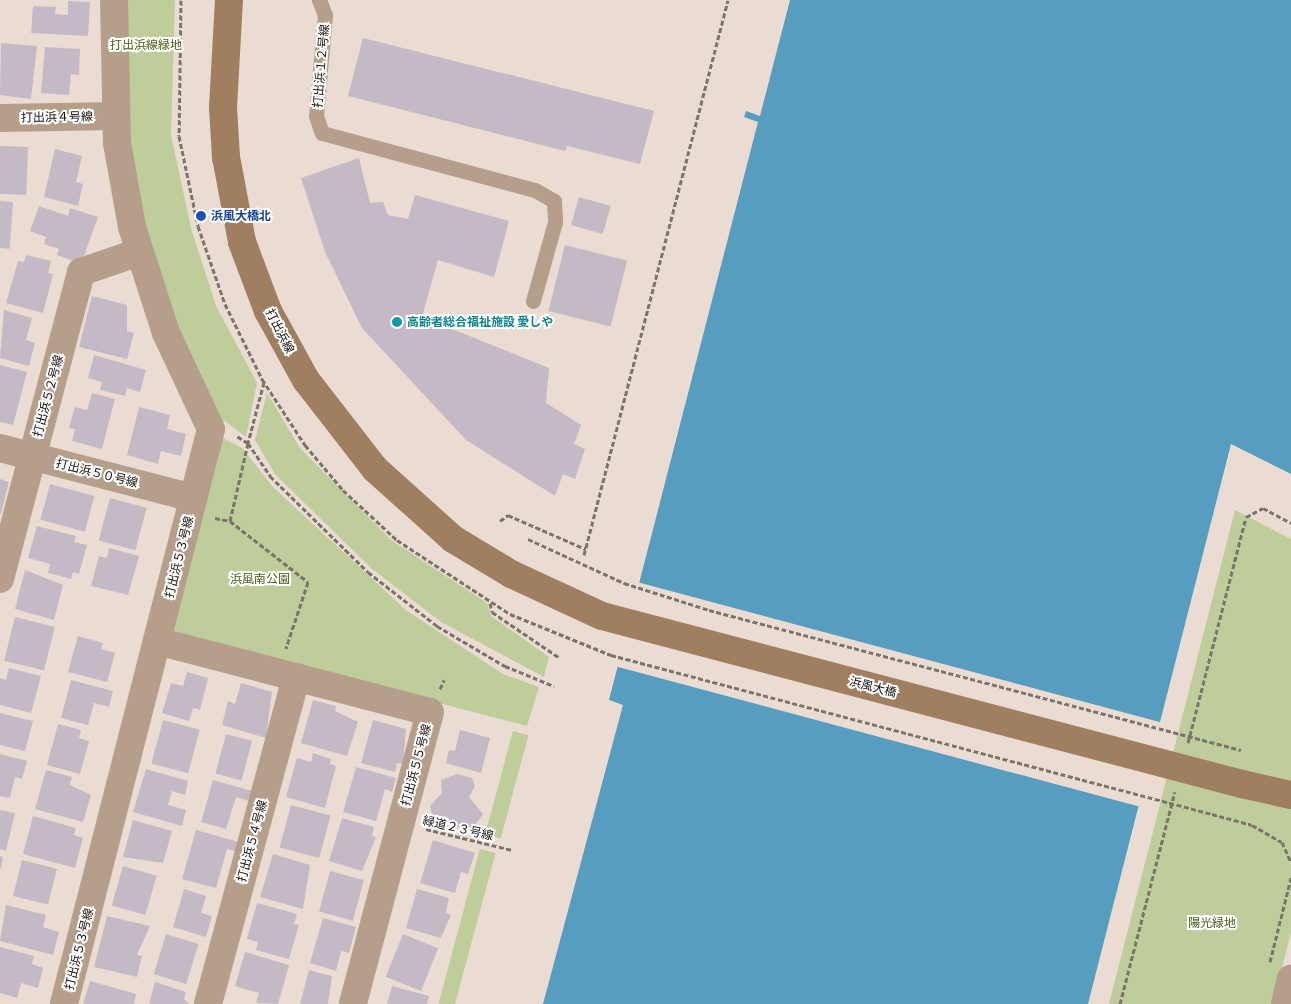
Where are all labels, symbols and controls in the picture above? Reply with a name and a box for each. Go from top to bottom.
street label: 打出浜１２号線 [310,24,332,108]
park label: 打出浜線緑地 [110,38,182,52]
street label: 打出浜４号線 [21,109,93,125]
place label: 浜風大橋北 [211,209,271,223]
marker: 浜風大橋北 [195,210,207,222]
street label: 打出浜線 [263,306,297,356]
place label: 高齢者総合福祉施設 愛しや [407,315,553,329]
marker: 高齢者総合福祉施設 愛しや [391,316,403,328]
street label: 打出浜５２号線 [30,354,66,438]
street label: 打出浜５０号線 [55,456,139,490]
street label: 打出浜５３号線 [162,515,196,599]
park label: 浜風南公園 [230,572,290,586]
street label: 浜風大橋 [848,674,898,700]
street label: 打出浜５５号線 [398,723,434,807]
street label: 打出浜５４号線 [234,799,270,883]
street label: 緑道２３号線 [421,813,495,843]
street label: 打出浜５３号線 [62,907,96,991]
park label: 陽光緑地 [1188,916,1236,930]

